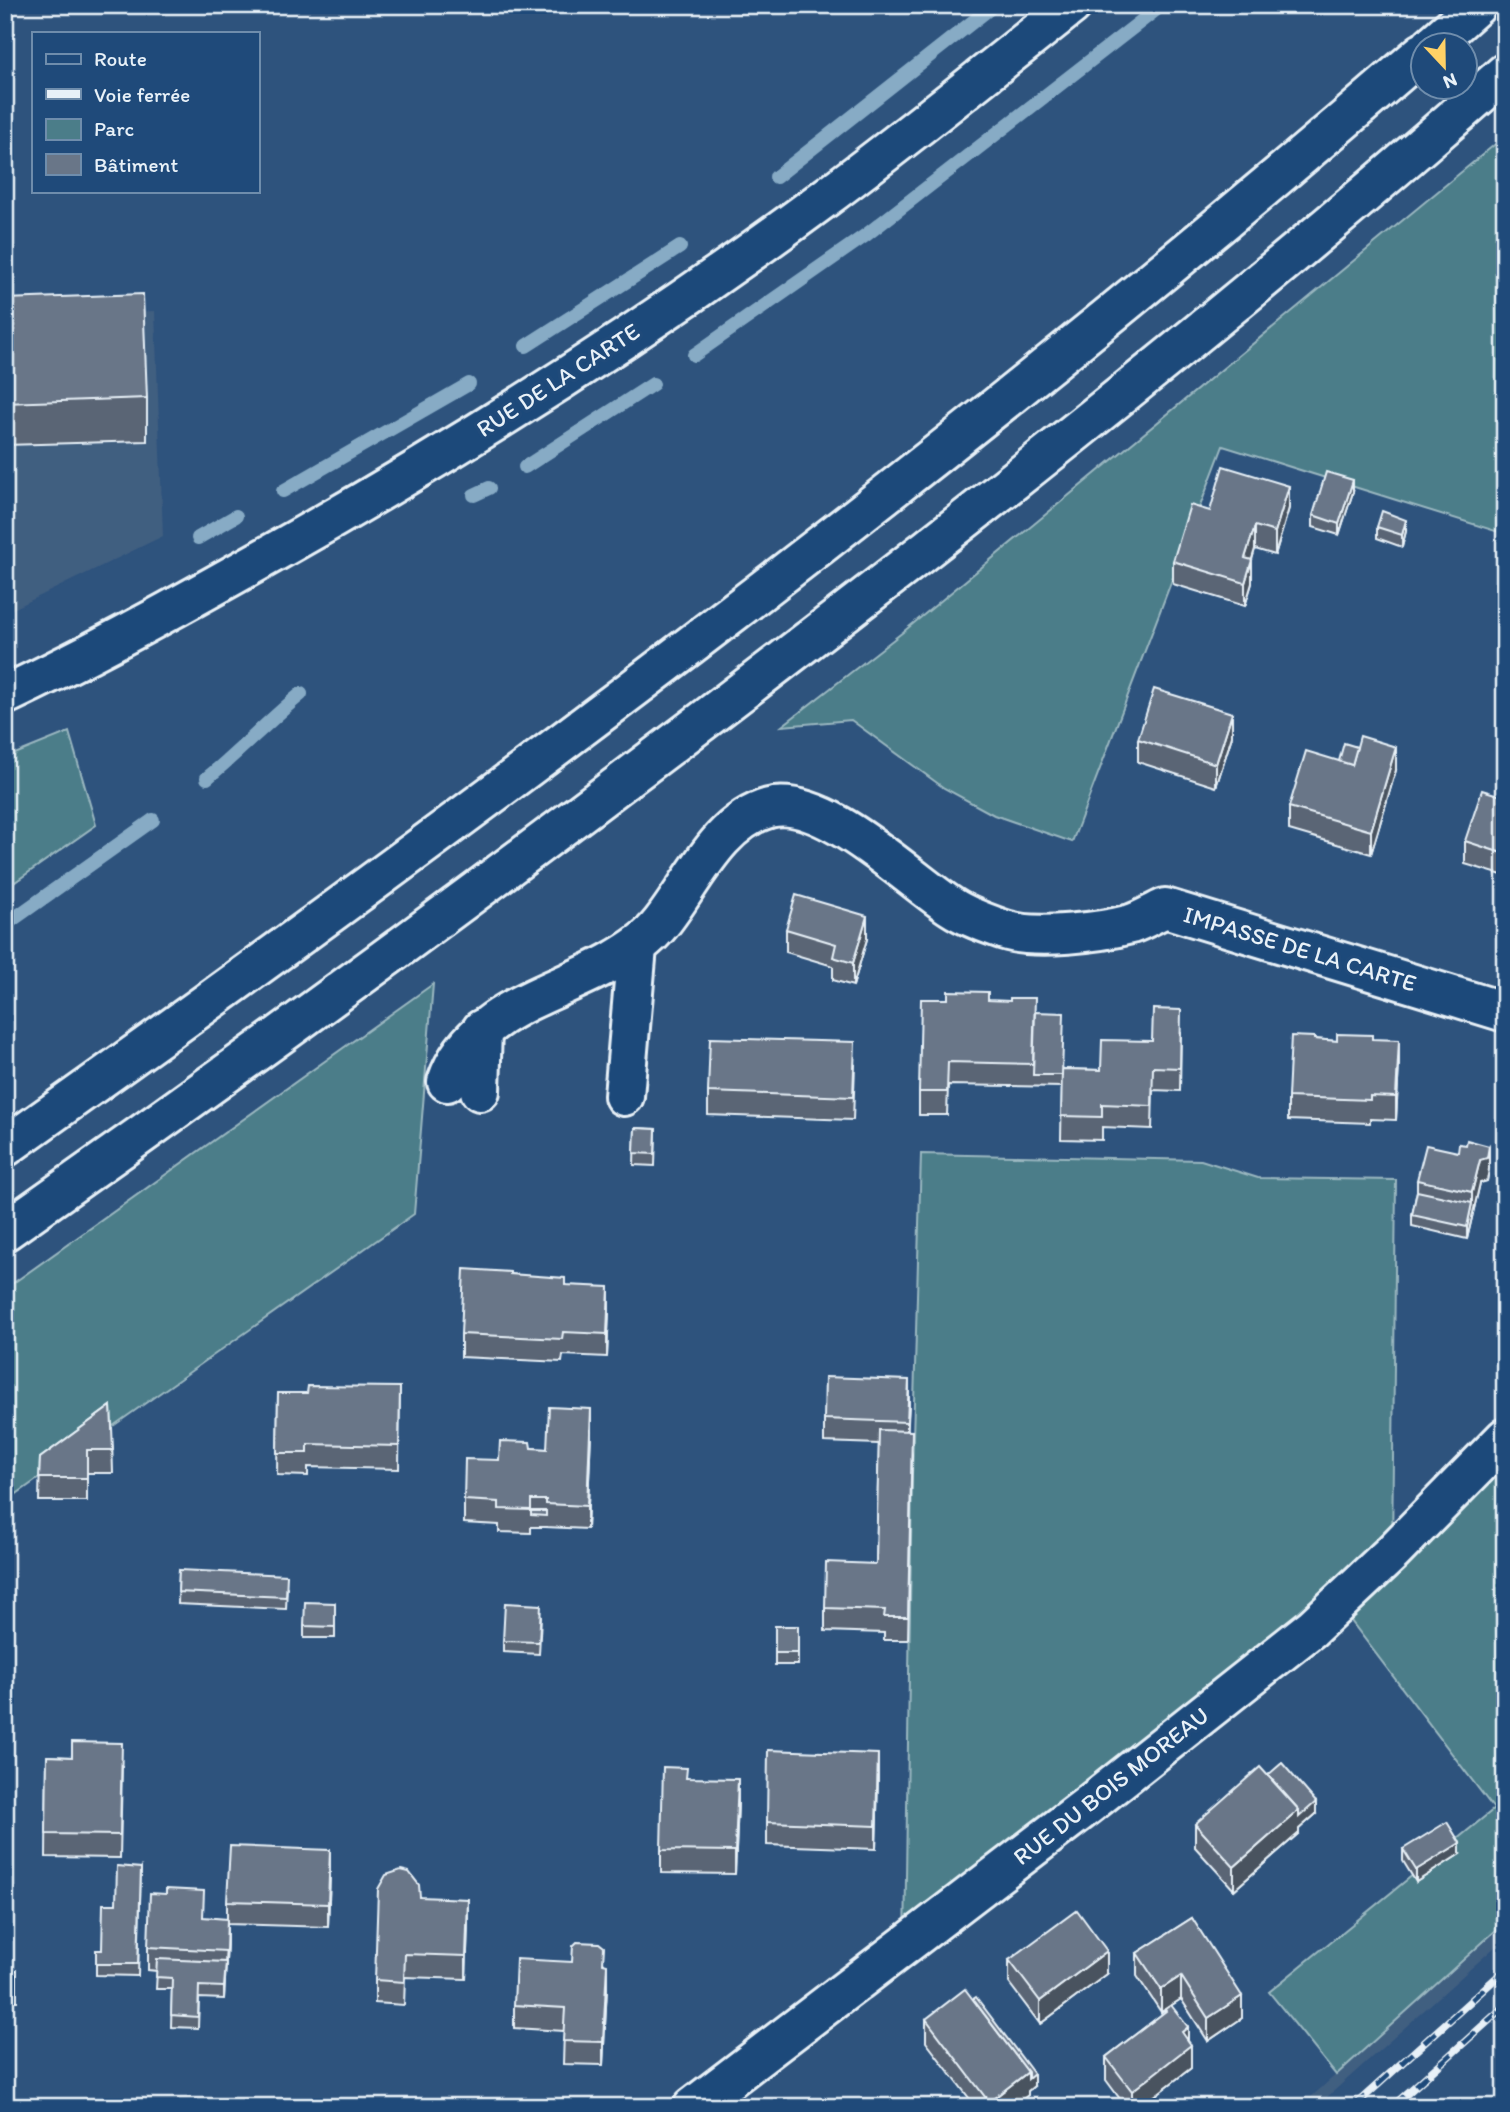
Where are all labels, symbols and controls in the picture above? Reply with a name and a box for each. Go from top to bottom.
legend [32,32,259,192]
north arrow [1408,32,1478,102]
text: Route [94,46,147,71]
text: N [1440,68,1460,94]
text: Voie ferrée [94,82,190,107]
text: Parc [94,116,134,141]
text: Bâtiment [94,152,178,177]
street label: RUE DE LA CARTE [471,316,645,443]
street label: IMPASSE DE LA CARTE [1180,899,1420,998]
street label: RUE DU BOIS MOREAU [1007,1700,1214,1871]

